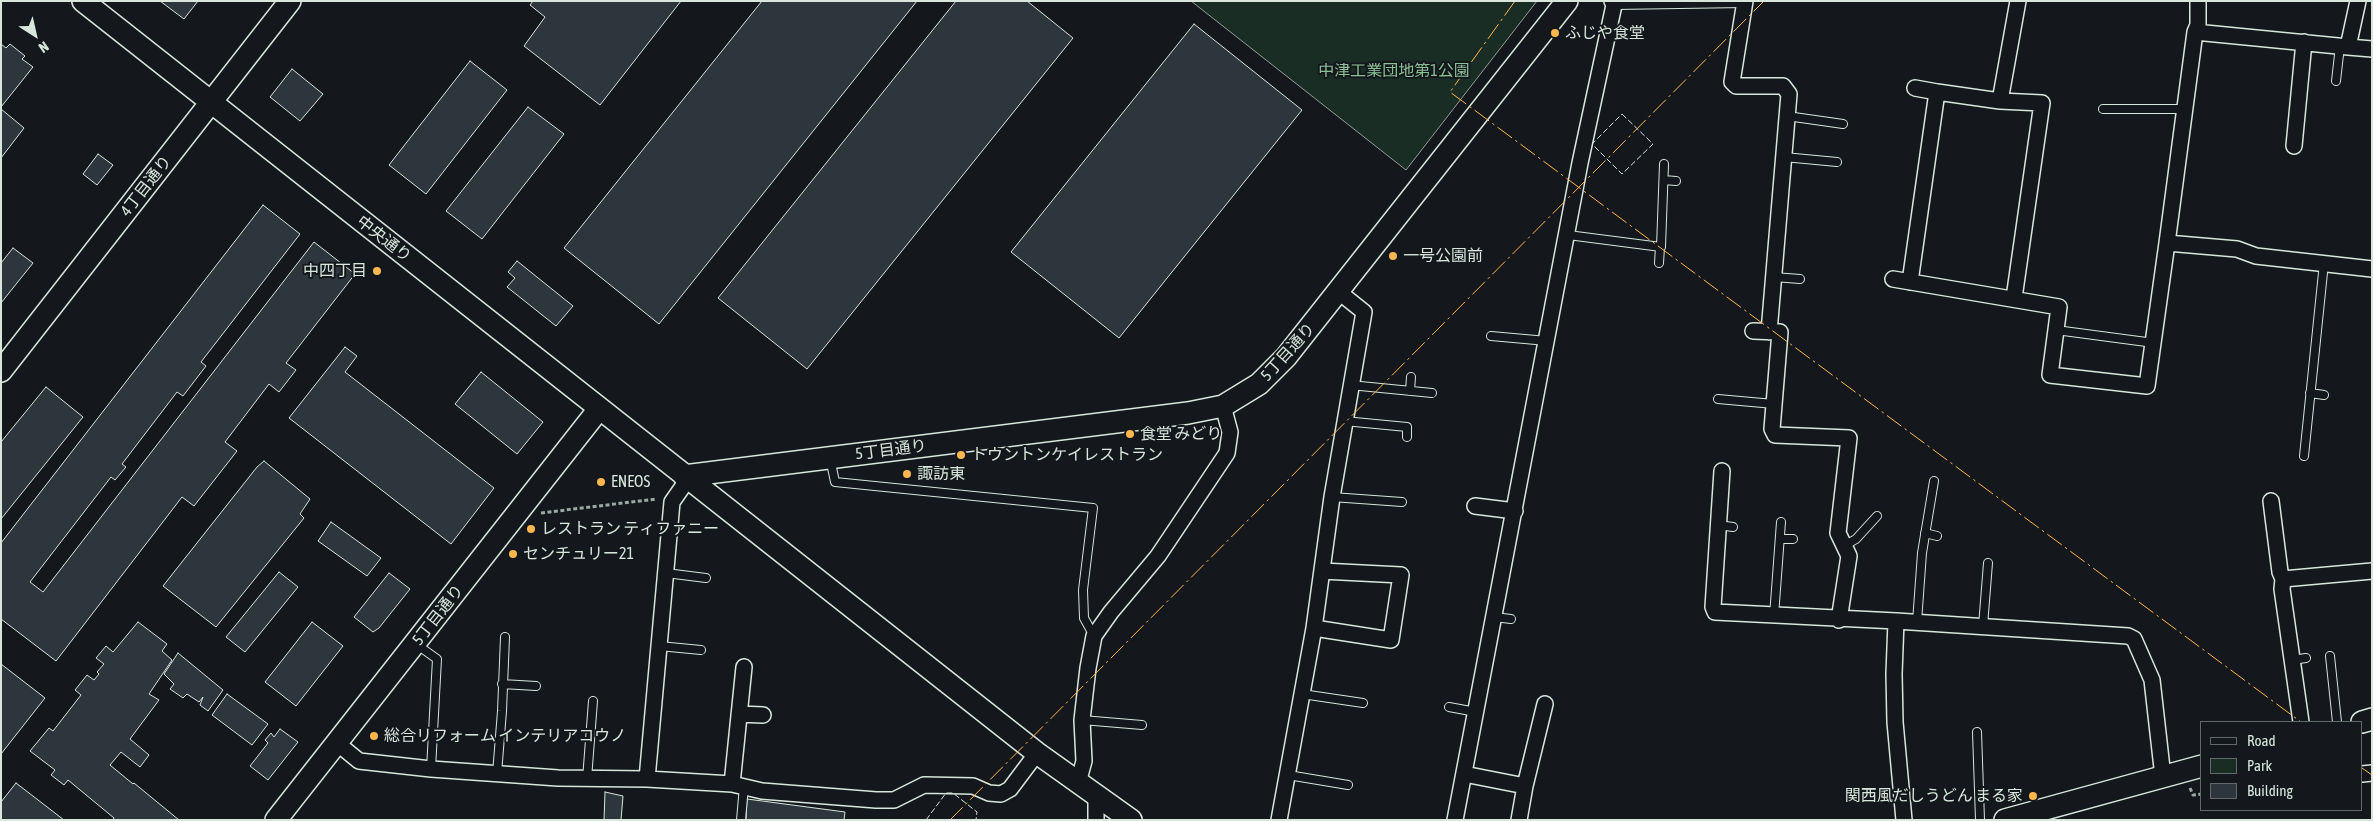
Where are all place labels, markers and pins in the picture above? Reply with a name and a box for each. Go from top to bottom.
place label: ふじや食堂 [1565,23,1645,43]
marker: ふじや食堂 [1549,27,1561,39]
place label: 一号公園前 [1403,246,1483,266]
marker: 一号公園前 [1387,250,1399,262]
place label: 中四丁目 [303,261,367,281]
marker: 中四丁目 [371,265,383,277]
place label: 食堂 みどり [1140,424,1222,444]
marker: 食堂 みどり [1124,428,1136,440]
place label: トウントンケイレストラン [971,445,1163,465]
marker: トウントンケイレストラン [955,449,967,461]
place label: 諏訪東 [917,464,965,484]
marker: 諏訪東 [901,468,913,480]
place label: ENEOS [611,472,650,492]
marker: ENEOS [595,476,607,488]
place label: レストラン ティファニー [541,519,719,539]
marker: レストラン ティファニー [525,523,537,535]
place label: センチュリー21 [523,544,634,564]
marker: センチュリー21 [507,548,519,560]
place label: 総合リフォーム インテリアコウノ [384,726,626,746]
marker: 総合リフォーム インテリアコウノ [368,730,380,742]
place label: 関西風だしうどん まる家 [1845,786,2023,806]
marker: 関西風だしうどん まる家 [2027,790,2039,802]

